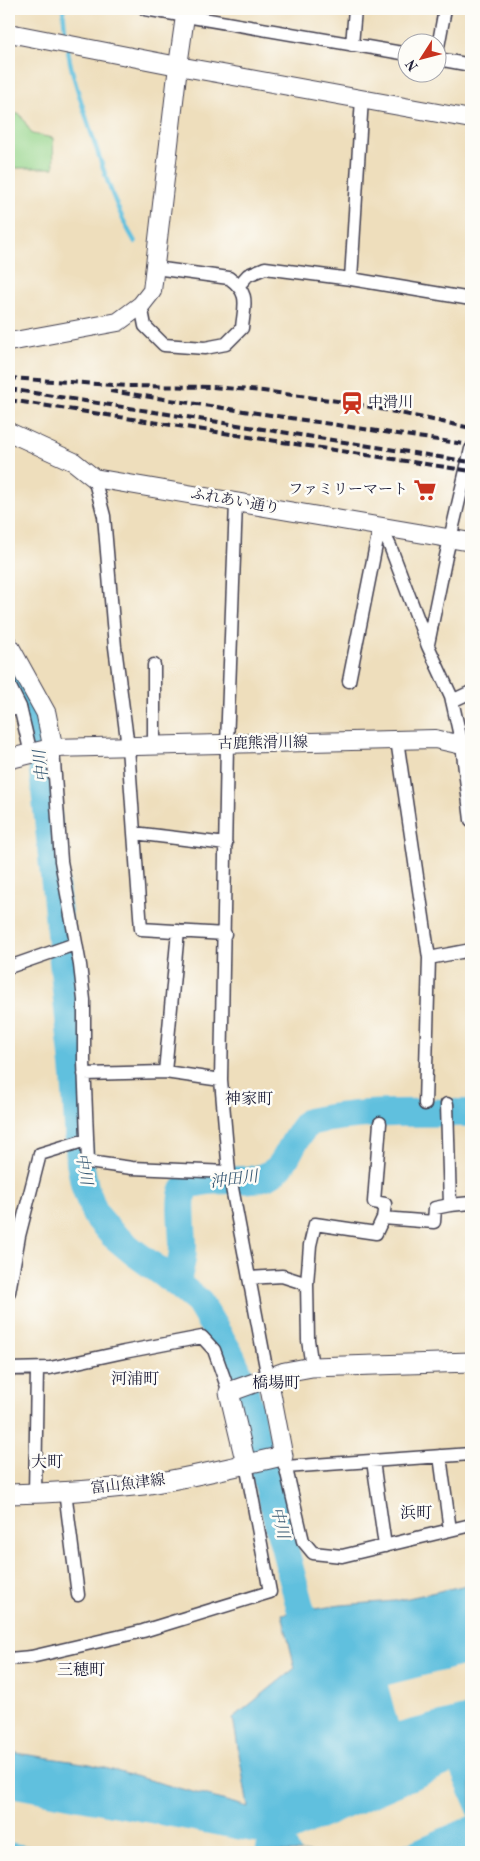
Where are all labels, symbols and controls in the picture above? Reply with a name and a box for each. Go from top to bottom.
north arrow [398,32,448,82]
text: N [403,56,421,73]
station icon: 中滑川 [339,390,365,416]
place label: 中滑川 [368,394,413,411]
supermarket icon: ファミリーマート [412,477,438,503]
place label: ファミリーマート [288,482,408,498]
street label: ふれあい通り [189,485,281,517]
street label: 古鹿熊滑川線 [218,734,308,752]
water label: 中川 [30,747,52,783]
district label: 神家町 [225,1090,273,1108]
water label: 中川 [72,1151,96,1188]
water label: 沖田川 [209,1167,261,1191]
district label: 河浦町 [111,1370,159,1388]
district label: 橋場町 [252,1374,300,1392]
district label: 大町 [31,1453,63,1471]
street label: 富山魚津線 [90,1471,166,1497]
district label: 浜町 [400,1504,432,1522]
water label: 中川 [267,1505,293,1542]
district label: 三穂町 [57,1661,105,1679]

